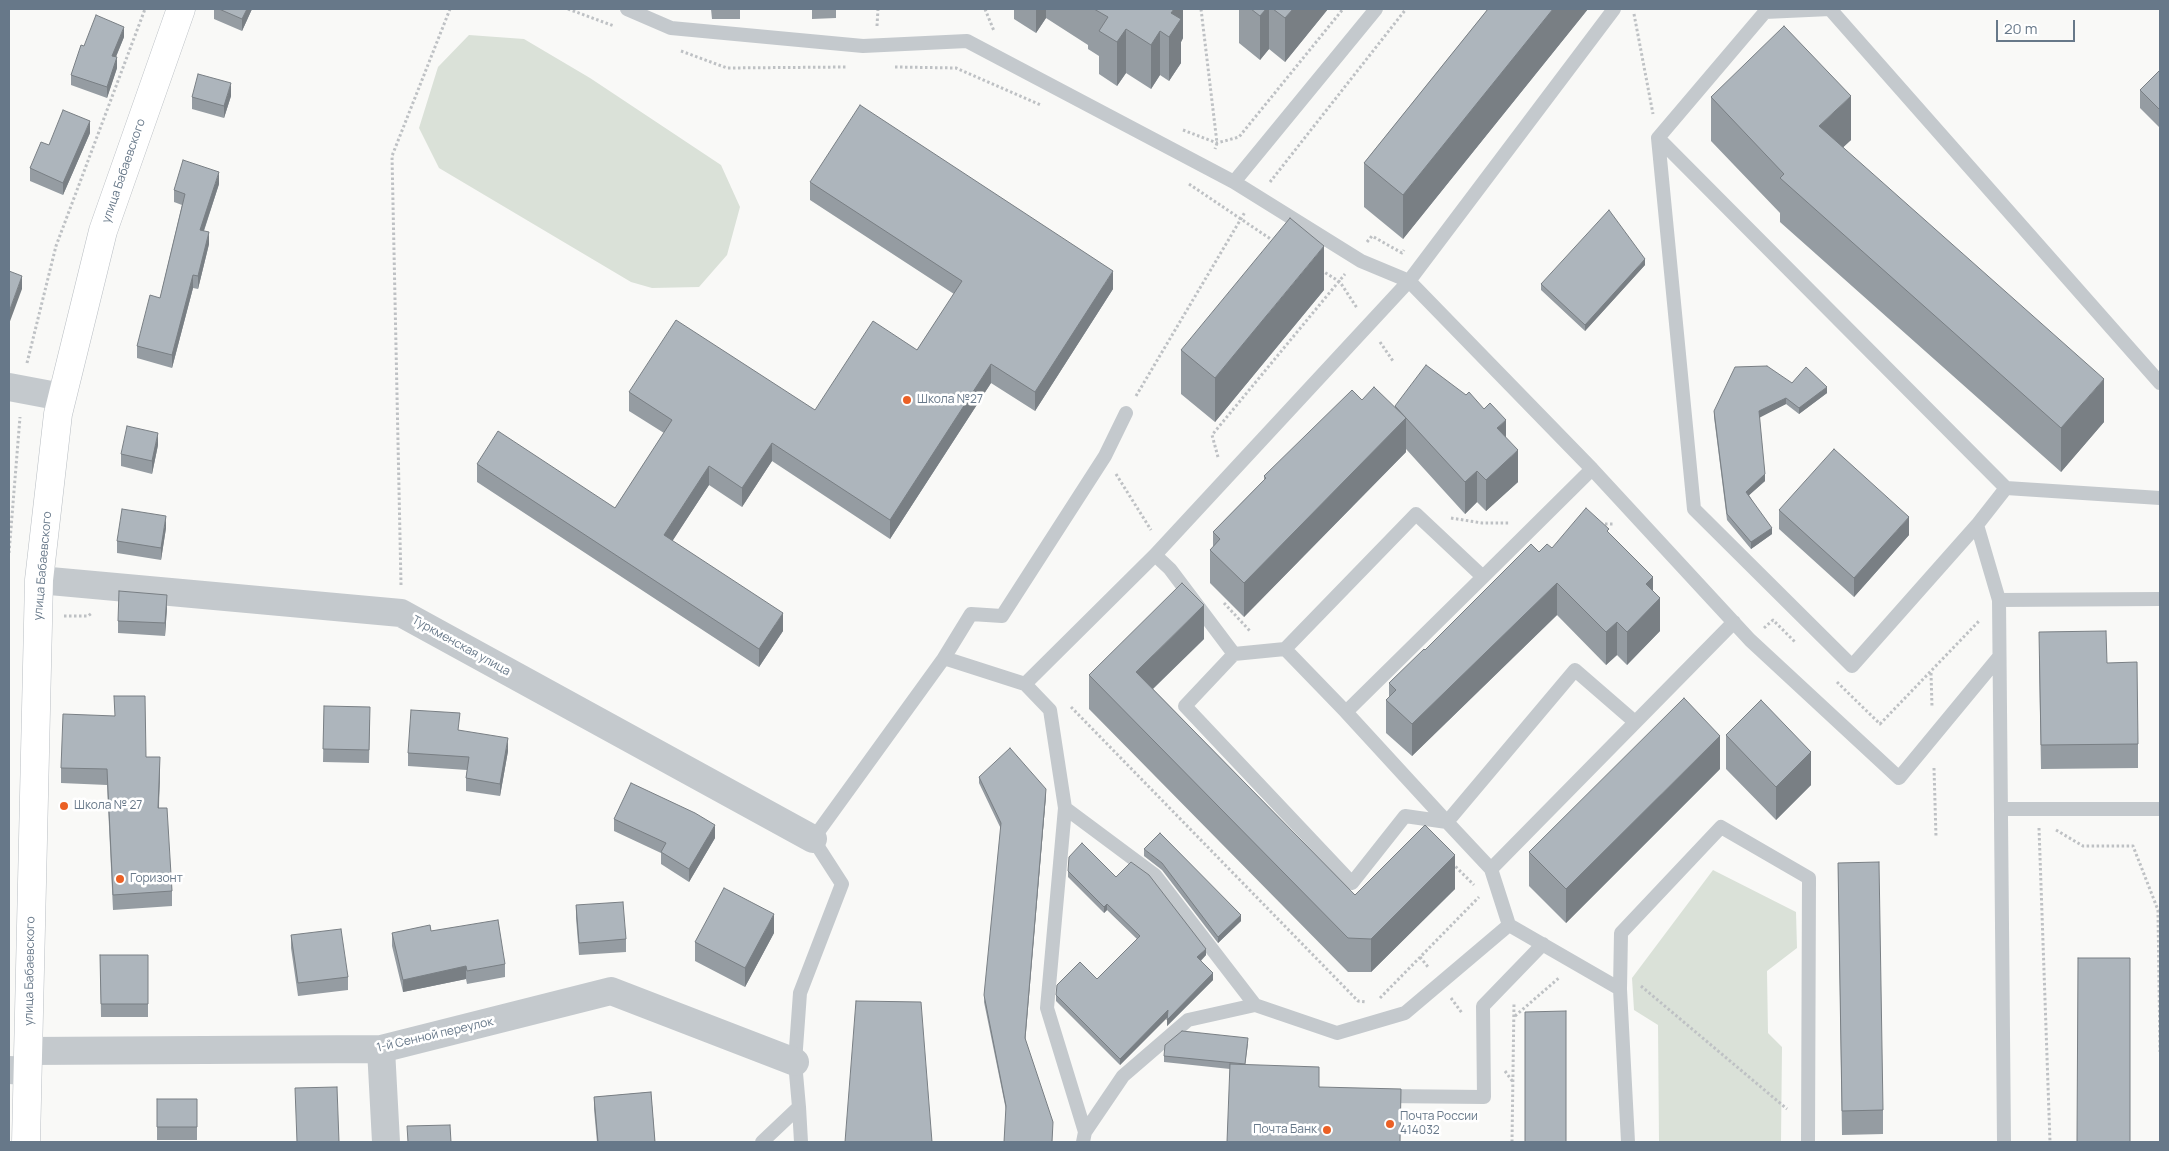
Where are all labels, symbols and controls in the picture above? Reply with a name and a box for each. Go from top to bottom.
scale bar [1999,10,2078,42]
text: 20 m [2004,18,2037,39]
street label: улица Бабаевского [99,117,149,225]
place label: Школа №27 [917,393,983,407]
marker: Школа №27 [901,394,913,406]
street label: улица Бабаевского [31,511,55,621]
street label: Туркменская улица [409,613,513,679]
place label: Школа № 27 [74,799,142,813]
marker: Школа № 27 [58,800,70,812]
place label: Горизонт [130,872,183,886]
marker: Горизонт [114,873,126,885]
street label: улица Бабаевского [22,916,38,1026]
street label: 1-й Сенной переулок [375,1015,495,1055]
place label: Почта России 414032 [1400,1110,1478,1138]
marker: Почта России 414032 [1384,1118,1396,1130]
place label: Почта Банк [1253,1123,1317,1137]
marker: Почта Банк [1321,1124,1333,1136]

